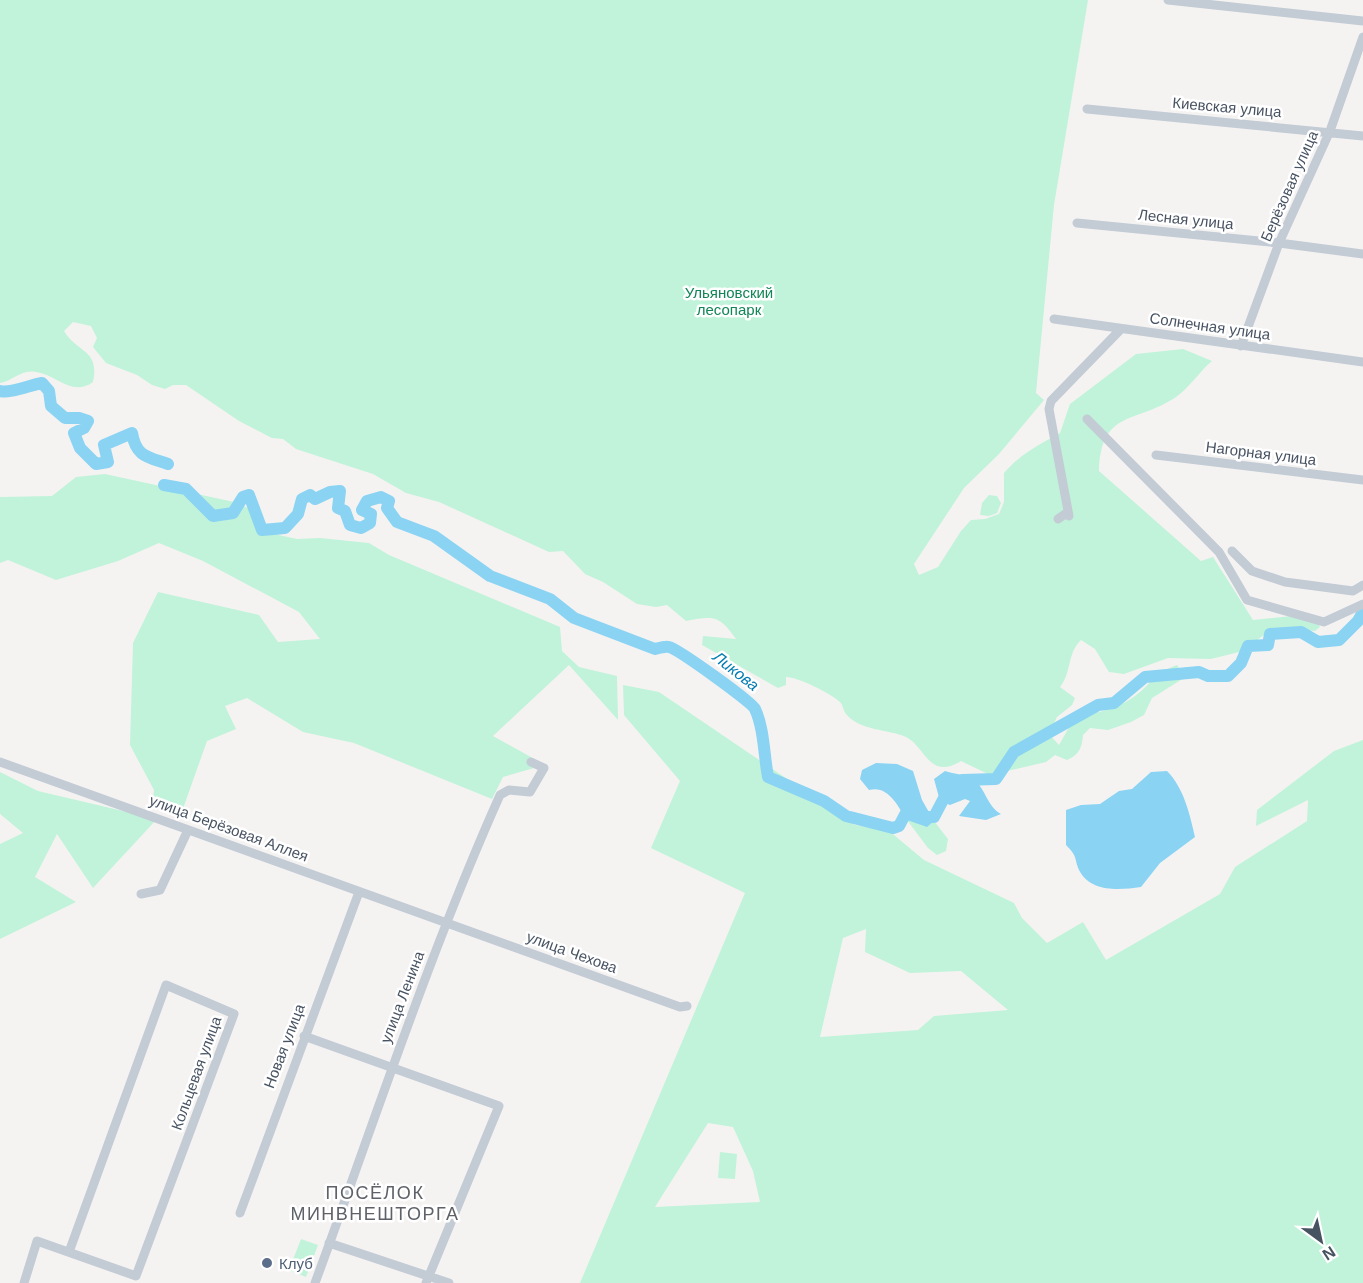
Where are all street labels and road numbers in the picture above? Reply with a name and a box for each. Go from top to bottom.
street label: Киевская улица [1172,94,1283,120]
street label: Берёзовая улица [1257,127,1321,244]
street label: Лесная улица [1137,206,1235,233]
street label: Солнечная улица [1149,309,1272,343]
street label: Нагорная улица [1205,438,1318,468]
street label: улица Берёзовая Аллея [147,791,311,865]
street label: улица Чехова [524,928,620,976]
street label: улица Ленина [377,948,428,1045]
street label: Новая улица [260,1001,308,1091]
street label: Кольцевая улица [168,1013,225,1132]

